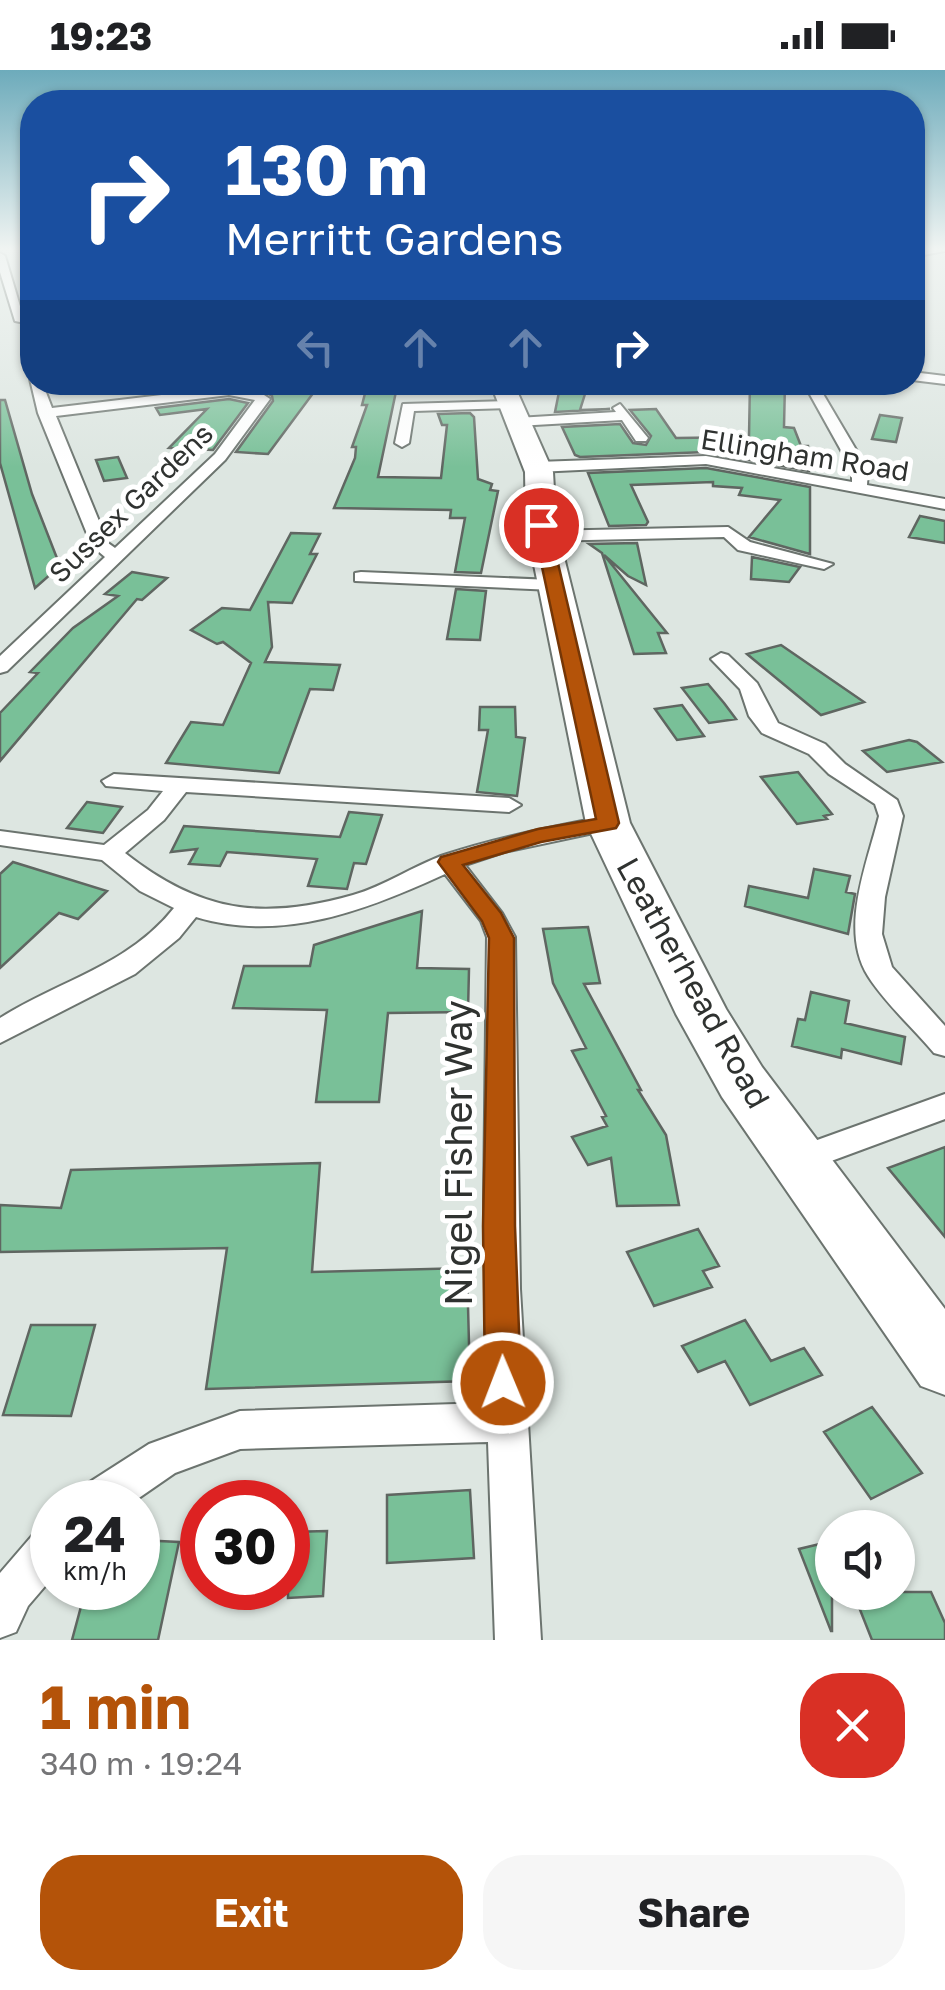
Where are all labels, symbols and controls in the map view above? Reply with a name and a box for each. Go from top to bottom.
text: 19:23 [50,13,152,58]
text: 130 m [225,126,428,210]
icon: right [60,130,190,260]
text: Merritt Gardens [225,211,563,265]
icon: left [288,320,343,375]
icon: ahead [393,320,448,375]
icon: ahead [498,320,553,375]
icon: right [603,320,658,375]
street label: Sussex Gardens [42,416,219,589]
street label: Ellingham Road [699,422,912,487]
pin [499,483,584,568]
icon: arrive [514,498,569,553]
street label: Leatherhead Road [609,851,778,1114]
street label: Nigel Fisher Way [435,1000,480,1306]
position arrow [451,1331,555,1435]
speed limit sign: 30 [180,1480,310,1610]
text: 24 [64,1503,126,1563]
map controls [815,1510,915,1610]
button: sound [815,1510,915,1610]
text: km/h [63,1555,127,1586]
text: 1 min [40,1670,191,1742]
button: close [800,1673,905,1778]
text: 340 m · 19:24 [40,1744,243,1782]
button: Exit [40,1855,463,1970]
button: Share [483,1855,905,1970]

